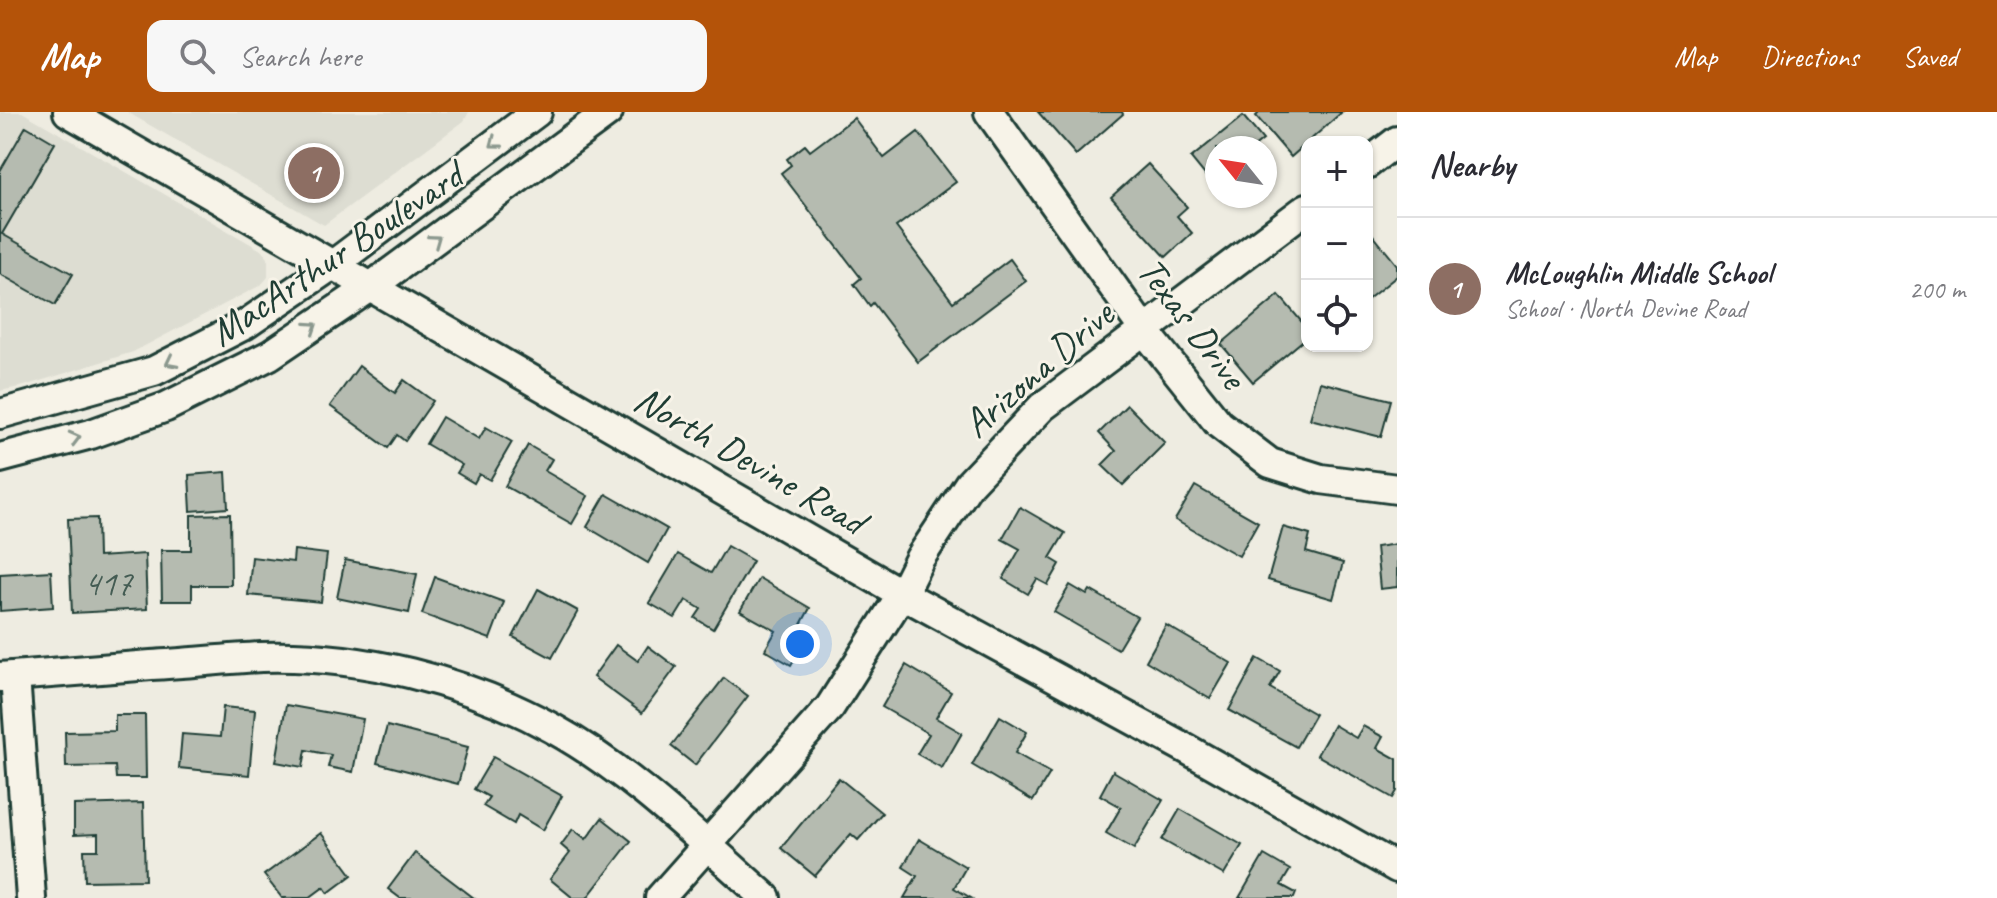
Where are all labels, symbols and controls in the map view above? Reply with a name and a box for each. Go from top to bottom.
search box [147,20,707,92]
text: Map [40,33,99,80]
icon: search [175,34,219,78]
text: Search here [239,37,361,75]
text: Map [1674,39,1717,74]
text: Directions [1761,39,1859,74]
text: Saved [1903,39,1957,74]
one-way arrow [490,134,504,148]
north arrow [1205,136,1277,208]
map controls [1301,136,1373,352]
button: + [1301,136,1373,208]
pin: 1 [288,143,340,203]
text: Nearby [1429,143,1515,186]
street label: MacArthur Boulevard [200,148,477,357]
button: − [1301,208,1373,280]
one-way arrow [426,235,440,249]
street label: Texas Drive [1126,247,1260,401]
text: McLoughlin Middle School [1505,254,1772,292]
text: 1 [1449,273,1461,306]
text: 200 m [1909,273,1965,306]
button: locate [1301,280,1373,352]
street label: Arizona Drive [952,288,1126,448]
text: School · North Devine Road [1505,292,1746,325]
one-way arrow [303,321,318,336]
one-way arrow [165,352,180,367]
street label: North Devine Road [626,374,879,549]
one-way arrow [68,431,82,447]
house number: 417 [84,560,134,606]
your location [780,624,820,664]

